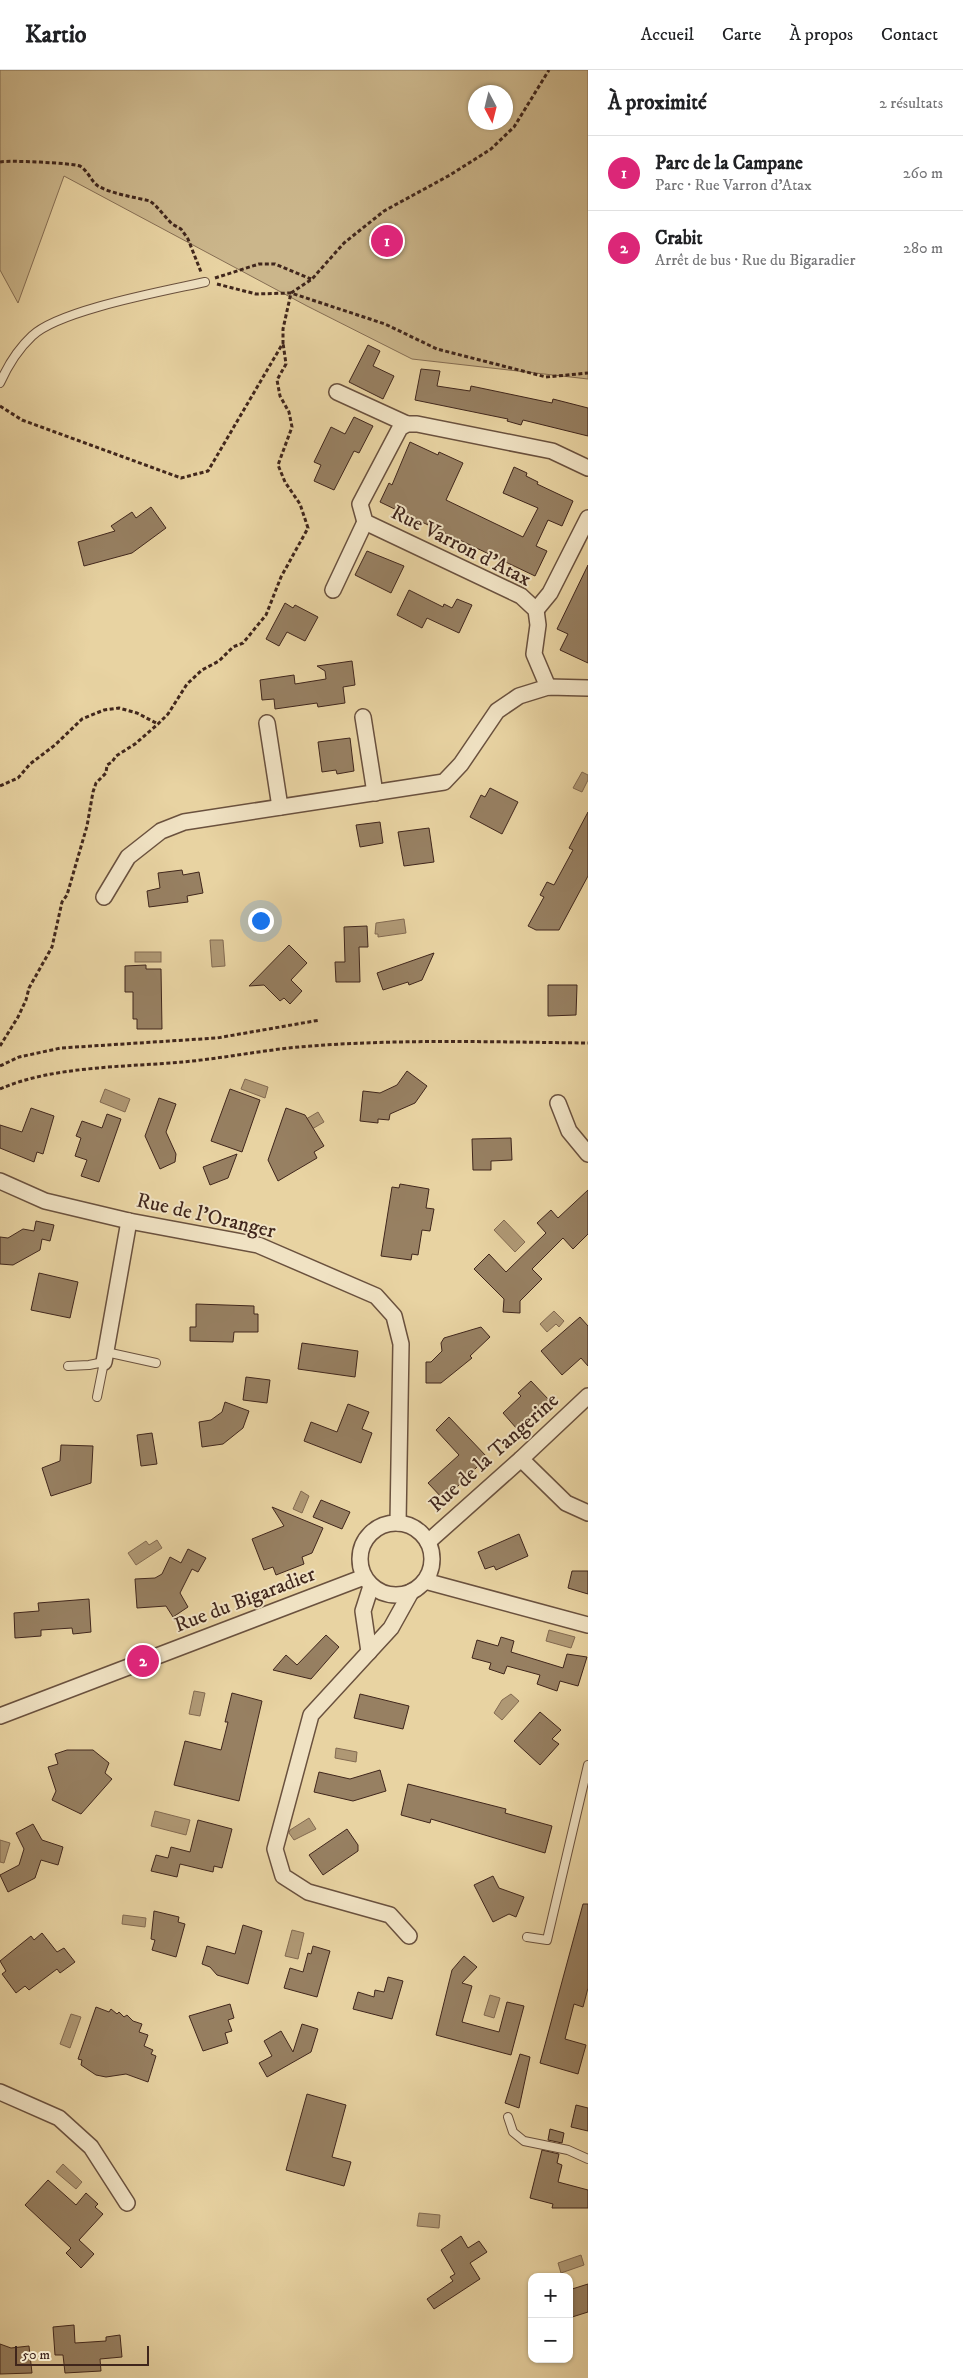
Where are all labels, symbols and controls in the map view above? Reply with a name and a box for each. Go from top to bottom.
text: Kartio [25,20,87,50]
text: Accueil [641,24,694,46]
text: Carte [722,24,761,46]
text: À propos [789,24,853,46]
text: Contact [881,24,938,46]
north arrow [468,85,513,130]
text: À proximité [608,90,707,116]
text: 2 résultats [879,93,943,113]
text: Parc de la Campane [655,152,803,175]
text: 1 [621,163,627,183]
text: 260 m [903,163,943,183]
text: Parc · Rue Varron d'Atax [655,175,812,195]
pin: 1 [371,222,403,260]
text: Crabit [655,227,702,250]
text: 2 [620,238,628,258]
text: 280 m [903,238,943,258]
text: Arrêt de bus · Rue du Bigaradier [655,250,855,270]
street label: Rue Varron d'Atax [386,499,536,593]
your location [248,908,274,934]
street label: Rue de l'Oranger [134,1187,278,1245]
street label: Rue de la Tangerine [423,1387,565,1518]
street label: Rue du Bigaradier [171,1561,320,1639]
pin: 2 [127,1642,159,1680]
map controls [528,2273,573,2363]
button: + [528,2273,573,2318]
button: − [528,2318,573,2363]
scale bar [15,2343,149,2366]
text: 50 m [22,2346,50,2364]

